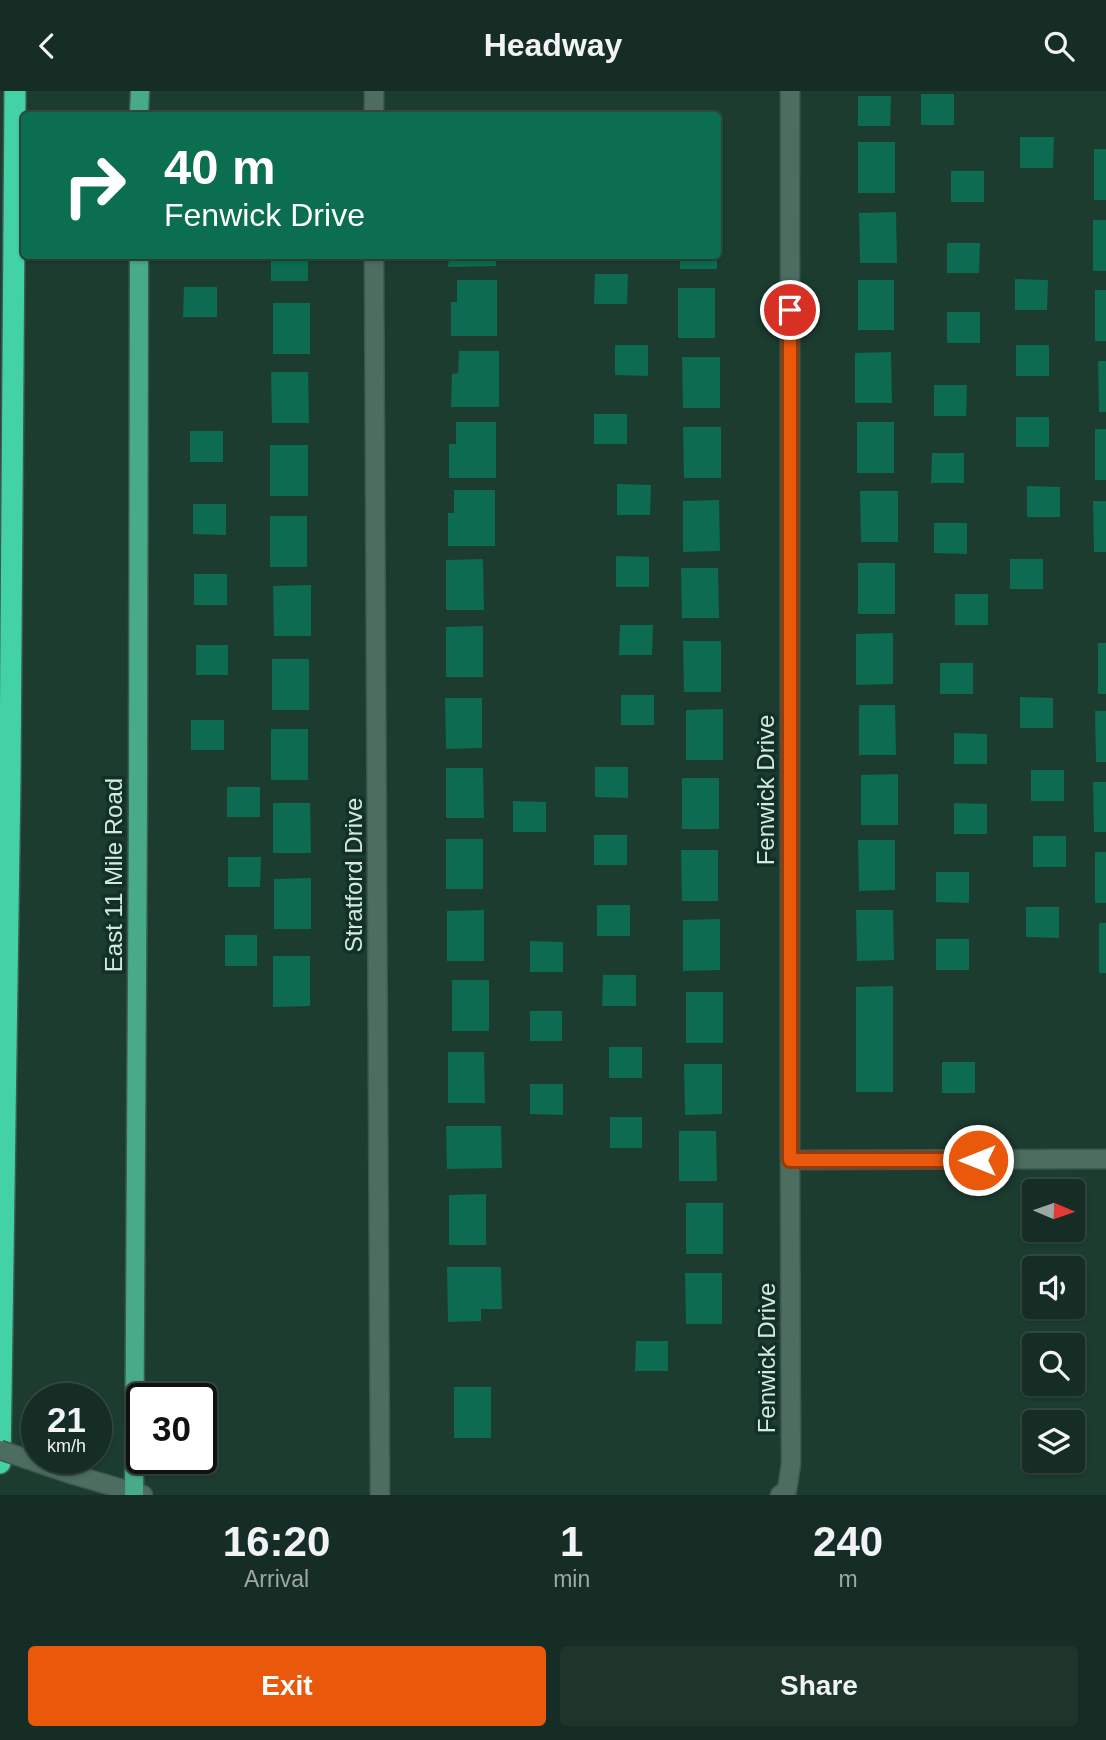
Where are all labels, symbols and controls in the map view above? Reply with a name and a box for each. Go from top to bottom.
icon: back [28,27,66,65]
text: Headway [484,27,622,63]
icon: search [1040,27,1078,65]
icon: right [49,140,140,231]
text: 40 m [164,140,276,194]
text: Fenwick Drive [164,197,365,233]
pin [760,280,820,340]
icon: arrive [771,291,809,329]
street label: Fenwick Drive [752,715,779,865]
street label: East 11 Mile Road [100,778,127,972]
street label: Stratford Drive [340,798,367,952]
position arrow [941,1123,1015,1197]
north arrow [1022,1179,1085,1243]
map controls [1022,1179,1085,1473]
button: sound [1022,1256,1085,1319]
street label: Fenwick Drive [753,1283,780,1433]
button: search [1022,1333,1085,1396]
speed limit sign: 30 [126,1383,217,1474]
text: 21 [47,1400,86,1439]
button: layers [1022,1410,1085,1473]
text: km/h [47,1436,86,1456]
text: 16:20 [223,1518,330,1565]
text: 1 [560,1518,583,1565]
text: 240 [813,1518,883,1565]
text: Arrival [244,1566,309,1592]
text: min [553,1566,590,1592]
text: m [839,1566,858,1592]
button: Exit [28,1646,546,1726]
button: Share [560,1646,1078,1726]

